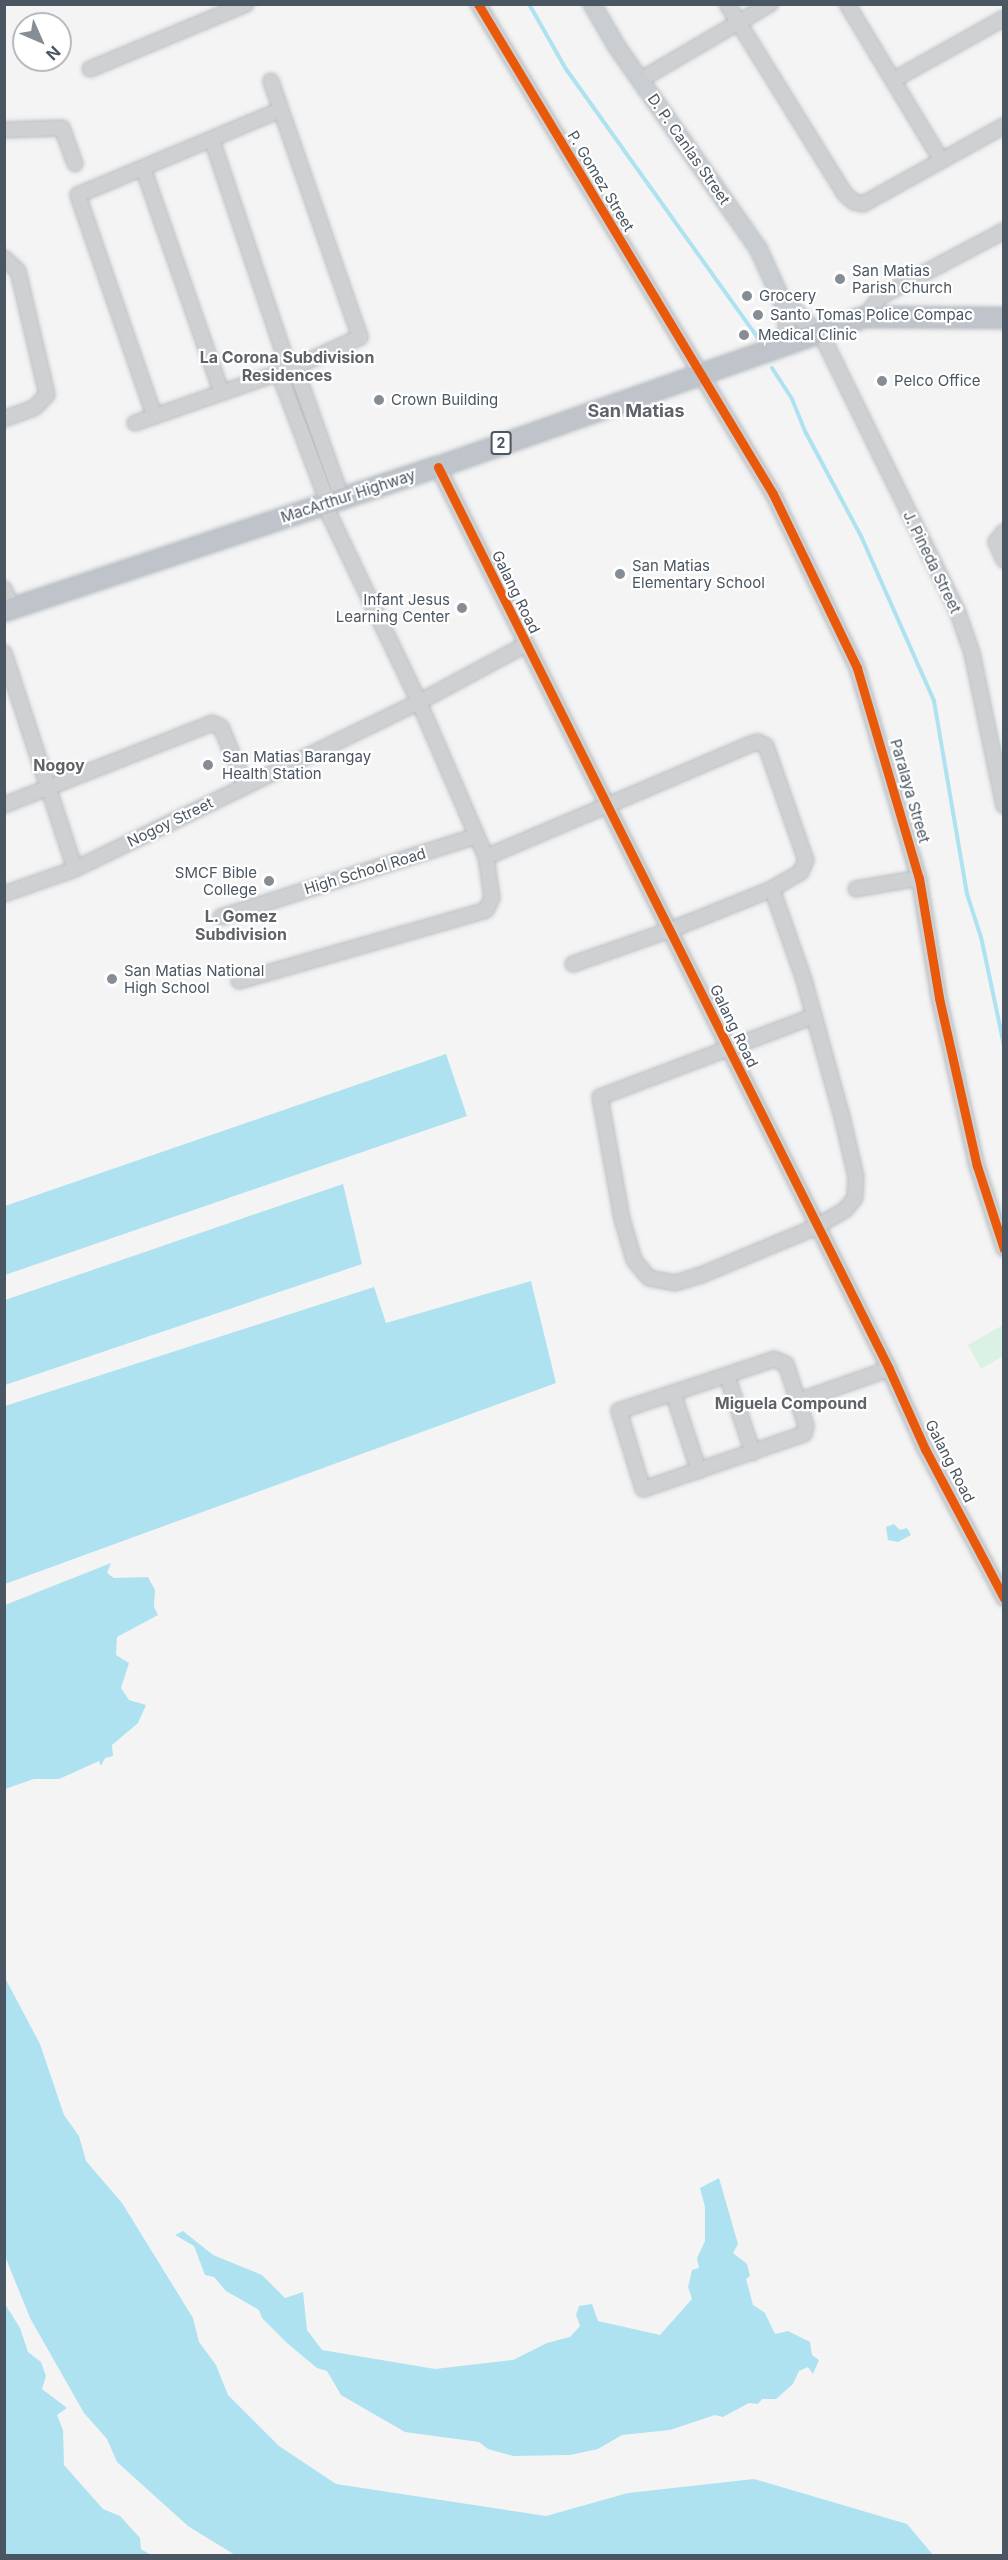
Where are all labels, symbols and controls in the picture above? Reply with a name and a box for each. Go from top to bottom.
north arrow [12,12,72,72]
text: N [42,42,65,65]
street label: D. P. Canlas Street [644,90,734,208]
street label: P. Gomez Street [564,127,638,235]
place label: San Matias Parish Church [852,261,952,296]
marker: San Matias Parish Church [833,272,847,286]
place label: Grocery [759,287,816,305]
marker: Grocery [740,289,754,303]
place label: Santo Tomas Police Compac [770,306,973,324]
marker: Santo Tomas Police Compac [751,308,765,322]
marker: Medical Clinic [735,326,753,344]
place label: Medical Clinic [758,326,857,344]
district label: La Corona Subdivision Residences [200,347,374,385]
place label: Pelco Office [894,372,981,390]
marker: Pelco Office [875,374,889,388]
place label: Crown Building [391,391,498,409]
marker: Crown Building [372,393,386,407]
district label: San Matias [588,400,684,422]
road number: 2 [490,432,512,454]
street label: MacArthur Highway [278,466,418,526]
street label: J. Pineda Street [899,508,965,616]
street label: Galang Road [488,548,544,636]
place label: San Matias Elementary School [632,556,765,591]
marker: San Matias Elementary School [613,567,627,581]
place label: Infant Jesus Learning Center [336,590,450,625]
marker: Infant Jesus Learning Center [455,601,469,615]
street label: Paralaya Street [887,737,933,845]
place label: San Matias Barangay Health Station [222,747,371,782]
district label: Nogoy [33,755,85,775]
marker: San Matias Barangay Health Station [199,756,217,774]
street label: Nogoy Street [124,793,216,851]
street label: High School Road [302,844,428,898]
place label: SMCF Bible College [175,863,257,898]
marker: SMCF Bible College [262,874,276,888]
district label: L. Gomez Subdivision [195,906,287,944]
place label: San Matias National High School [124,961,264,996]
marker: San Matias National High School [105,972,119,986]
street label: Galang Road [706,982,762,1070]
district label: Miguela Compound [715,1393,867,1413]
street label: Galang Road [922,1417,978,1505]

